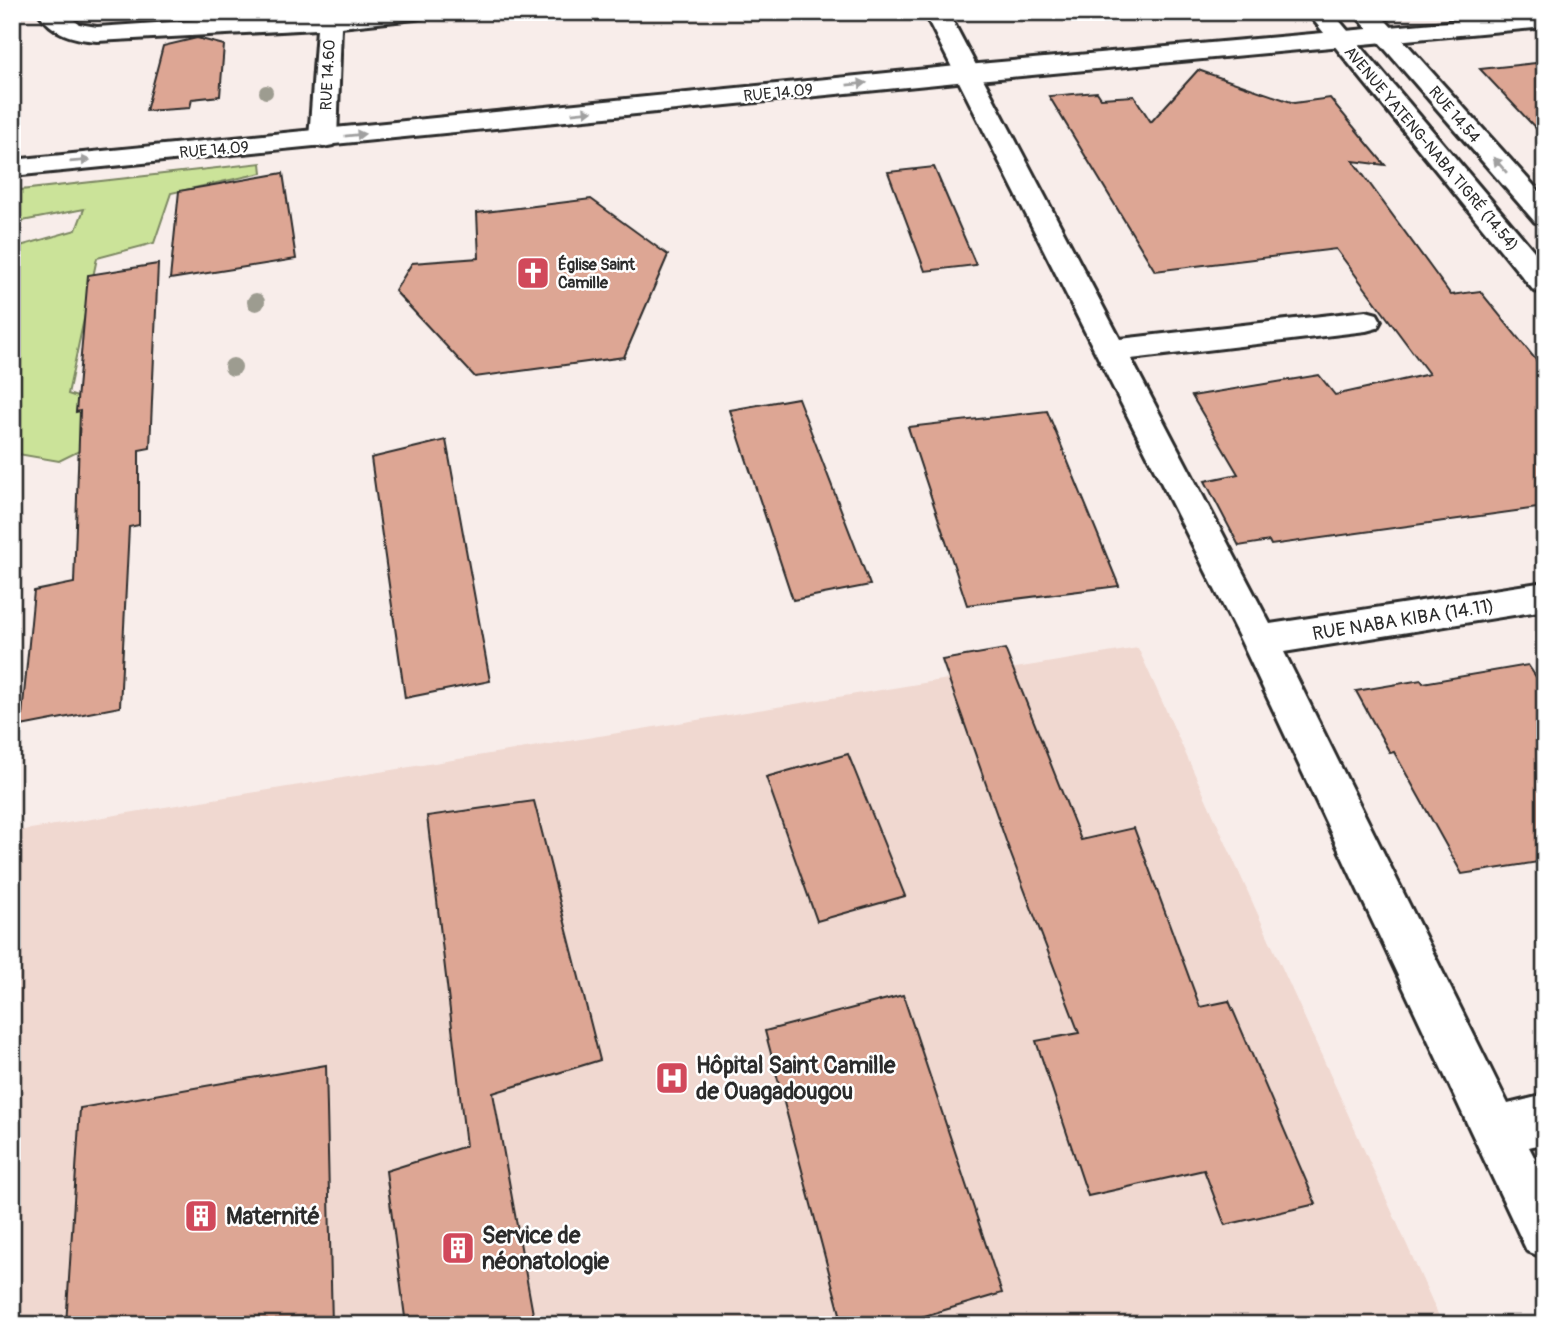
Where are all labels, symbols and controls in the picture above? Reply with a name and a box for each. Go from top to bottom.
street label: RUE 14.60 [316,39,340,111]
street label: AVENUE YATENG-NABA TIGRÉ (14.54) [1340,42,1523,255]
one-way arrow [846,78,868,89]
street label: RUE 14.09 [742,79,814,107]
street label: RUE 14.54 [1424,82,1484,147]
one-way arrow [571,106,593,117]
one-way arrow [345,130,367,141]
street label: RUE 14.09 [178,137,250,163]
one-way arrow [69,156,91,167]
one-way arrow [1492,156,1508,173]
church icon: Église Saint Camille [514,254,552,292]
place label: Église Saint Camille [558,254,636,293]
street label: RUE NABA KIBA (14.11) [1311,594,1496,646]
place label: Hôpital Saint Camille de Ouagadougou [696,1051,896,1106]
hospital icon: Hôpital Saint Camille de Ouagadougou [653,1059,691,1097]
building icon: Maternité [182,1197,220,1235]
place label: Maternité [226,1202,320,1231]
place label: Service de néonatologie [482,1221,610,1276]
building icon: Service de néonatologie [439,1229,477,1267]

